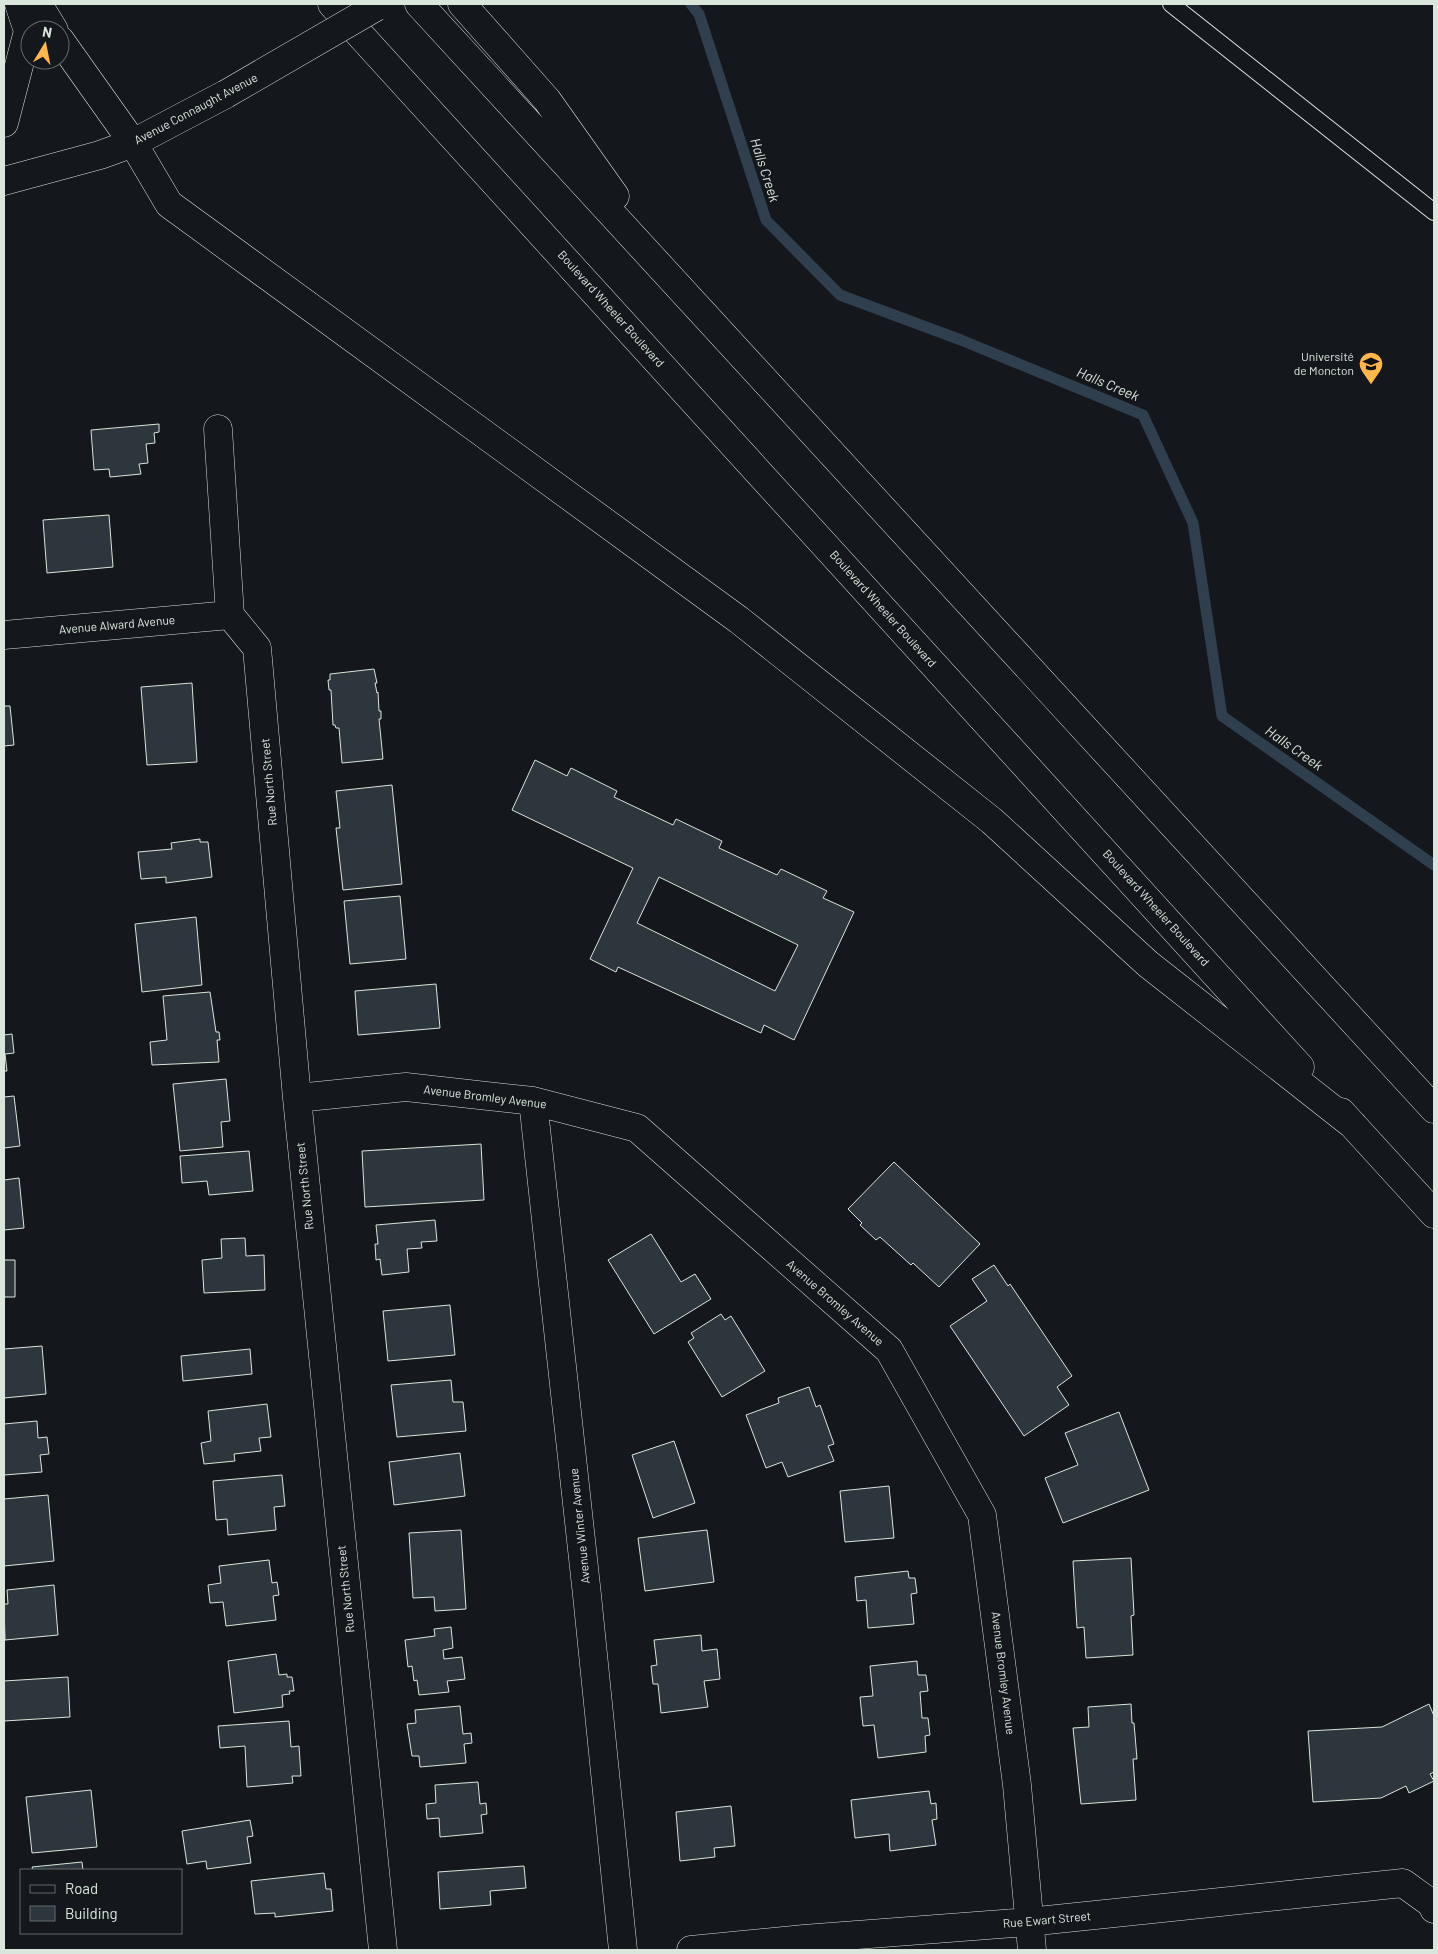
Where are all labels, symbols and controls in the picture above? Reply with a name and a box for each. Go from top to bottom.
north arrow [20,20,70,70]
text: N [41,23,53,41]
street label: Avenue Connaught Avenue [131,70,260,147]
water label: Halls Creek [747,136,784,204]
street label: Boulevard Wheeler Boulevard [556,247,668,370]
place label: Université de Moncton [1294,349,1354,377]
school or university icon: Université de Moncton [1358,351,1384,385]
water label: Halls Creek [1074,363,1142,404]
street label: Boulevard Wheeler Boulevard [828,547,940,670]
street label: Avenue Alward Avenue [58,612,176,636]
water label: Halls Creek [1262,722,1326,774]
street label: Rue North Street [257,738,279,826]
street label: Boulevard Wheeler Boulevard [1101,846,1213,969]
street label: Avenue Bromley Avenue [423,1082,547,1111]
street label: Rue North Street [292,1142,316,1230]
street label: Avenue Bromley Avenue [784,1256,887,1348]
street label: Avenue Winter Avenue [566,1468,592,1585]
street label: Rue North Street [333,1545,357,1633]
street label: Avenue Bromley Avenue [989,1611,1018,1735]
legend [20,1869,182,1934]
text: Road [65,1879,98,1897]
text: Building [65,1904,118,1922]
street label: Rue Ewart Street [1002,1908,1092,1930]

